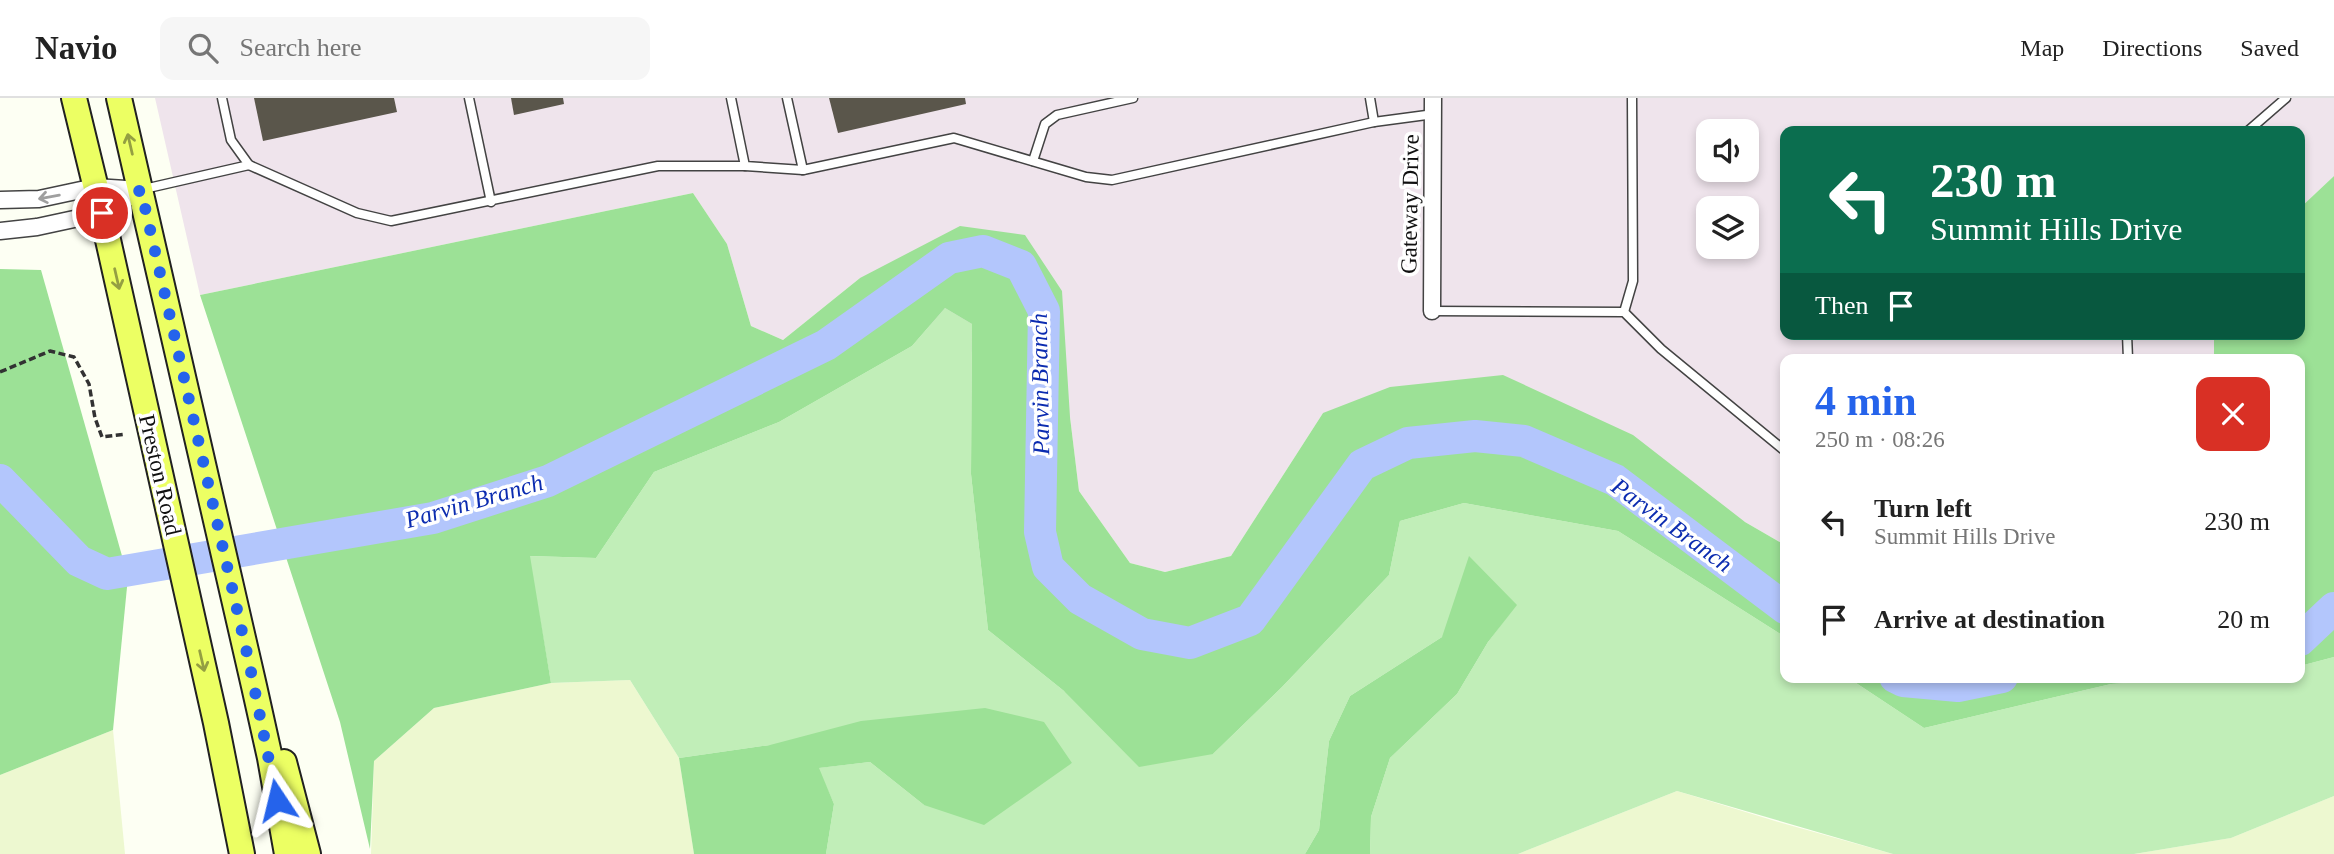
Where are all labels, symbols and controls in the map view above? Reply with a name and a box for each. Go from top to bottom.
search box [160,17,650,80]
icon: search [184,29,222,67]
text: Navio [35,30,118,66]
text: Search here [240,33,361,62]
text: Map [2020,35,2064,61]
text: Directions [2102,35,2202,61]
text: Saved [2240,35,2299,61]
map controls [1696,119,1759,259]
button: sound [1696,119,1759,182]
one-way arrow [123,133,136,156]
street label: Gateway Drive [1396,134,1424,274]
text: 230 m [1930,153,2057,208]
icon: left [1815,154,1906,245]
pin [72,183,132,243]
one-way arrow [38,191,61,204]
icon: arrive [83,194,121,232]
button: layers [1696,196,1759,259]
text: Summit Hills Drive [1930,211,2182,247]
one-way arrow [110,267,124,290]
icon: arrive [1882,287,1920,325]
text: Then [1815,291,1868,320]
water label: Parvin Branch [1026,313,1054,456]
button: close [2196,377,2270,451]
text: 4 min [1815,378,1917,424]
street label: Preston Road [134,412,186,538]
text: 250 m · 08:26 [1815,427,1945,452]
water label: Parvin Branch [401,469,546,533]
water label: Parvin Branch [1606,472,1737,577]
text: Turn left [1874,494,1972,523]
icon: left [1815,503,1853,541]
text: 230 m [2204,507,2270,536]
text: Summit Hills Drive [1874,524,2055,549]
icon: arrive [1815,601,1853,639]
text: Arrive at destination [1874,605,2105,634]
text: 20 m [2217,605,2270,634]
one-way arrow [196,649,210,672]
position arrow [240,763,314,837]

